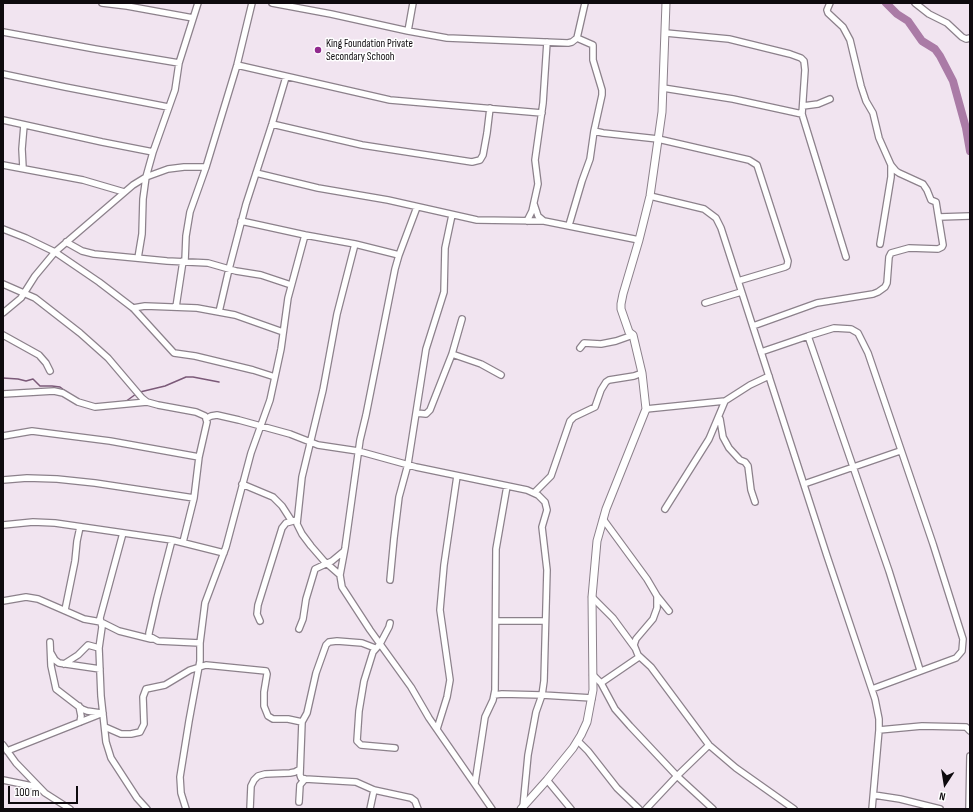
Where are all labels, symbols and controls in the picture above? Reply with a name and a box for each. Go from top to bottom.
place label: King Foundation Private Secondary Schooh [326,37,413,63]
marker: King Foundation Private Secondary Schooh [313,45,323,55]
north arrow [925,764,965,804]
scale bar [10,778,80,804]
text: 100 m [15,785,40,800]
text: N [938,789,947,803]

